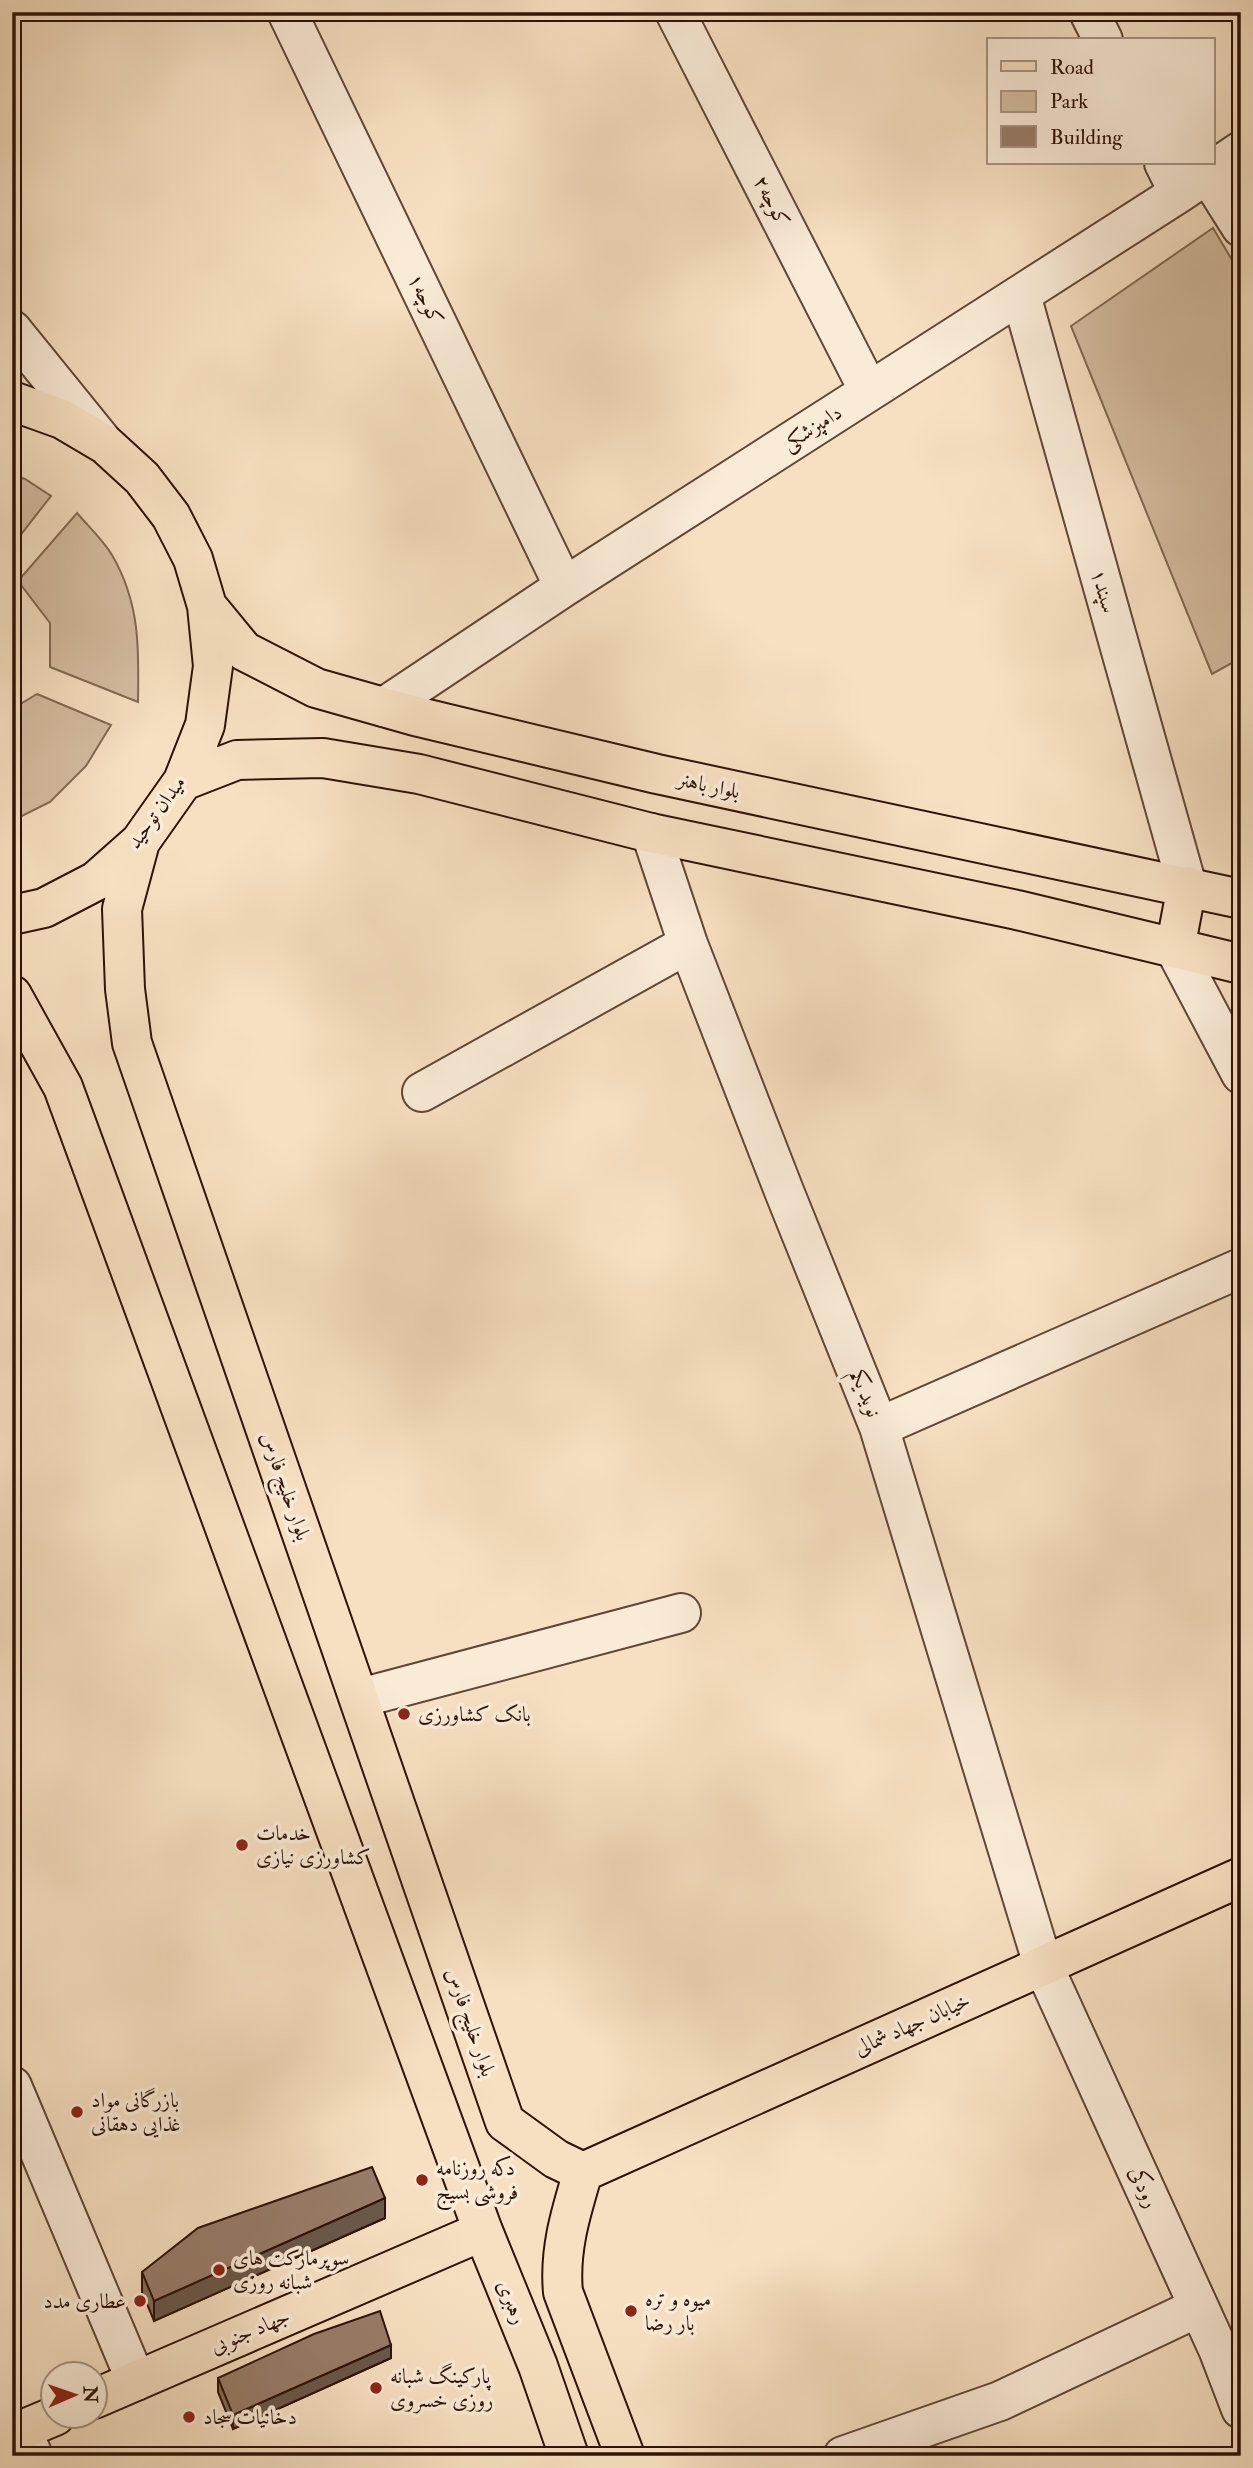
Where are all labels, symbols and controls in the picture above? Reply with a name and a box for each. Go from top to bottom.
legend [987,38,1214,164]
text: Road [1050,54,1095,81]
text: Park [1050,88,1088,115]
text: Building [1050,124,1123,151]
street label: کوچه۲ [747,171,796,231]
street label: کوچه۱ [402,269,450,329]
street label: دامپزشکی [777,399,847,458]
street label: سپند۱ [1083,566,1123,616]
street label: بلوار باهنر [673,765,743,805]
street label: میدان توحید [121,770,192,854]
street label: نوید یکم [838,1365,887,1423]
street label: بلوار خلیج فارس [250,1428,317,1546]
place label: بانک کشاورزی [418,1701,531,1728]
marker: بانک کشاورزی [396,1706,412,1722]
place label: خدمات کشاورزی نیازی [256,1820,371,1871]
marker: خدمات کشاورزی نیازی [234,1837,250,1853]
street label: بلوار خلیج فارس [435,1964,502,2082]
street label: خیابان جهاد شمالی [850,1987,974,2062]
place label: بازرگانی مواد غذایی دهقانی [91,2087,181,2138]
marker: بازرگانی مواد غذایی دهقانی [69,2104,85,2120]
place label: دکه روزنامه فروشی بسیج [436,2155,518,2211]
street label: رودکی [1123,2162,1165,2212]
marker: دکه روزنامه فروشی بسیج [414,2172,430,2188]
place label: سوپرمارکت های شبانه روزی [233,2245,349,2296]
marker: سوپرمارکت های شبانه روزی [211,2262,227,2278]
street label: رهبری [491,2276,533,2328]
place label: میوه و تره بار رضا [645,2286,711,2337]
place label: عطاری مدد [43,2288,126,2315]
marker: عطاری مدد [132,2293,148,2309]
street label: جهاد جنوبی [206,2303,294,2361]
marker: میوه و تره بار رضا [623,2303,639,2319]
north arrow [38,2360,108,2430]
place label: پارکینگ شبانه روزی خسروی [390,2363,493,2414]
marker: پارکینگ شبانه روزی خسروی [368,2380,384,2396]
text: N [78,2385,102,2404]
place label: دخانیات سجاد [203,2404,297,2431]
marker: دخانیات سجاد [181,2409,197,2425]

